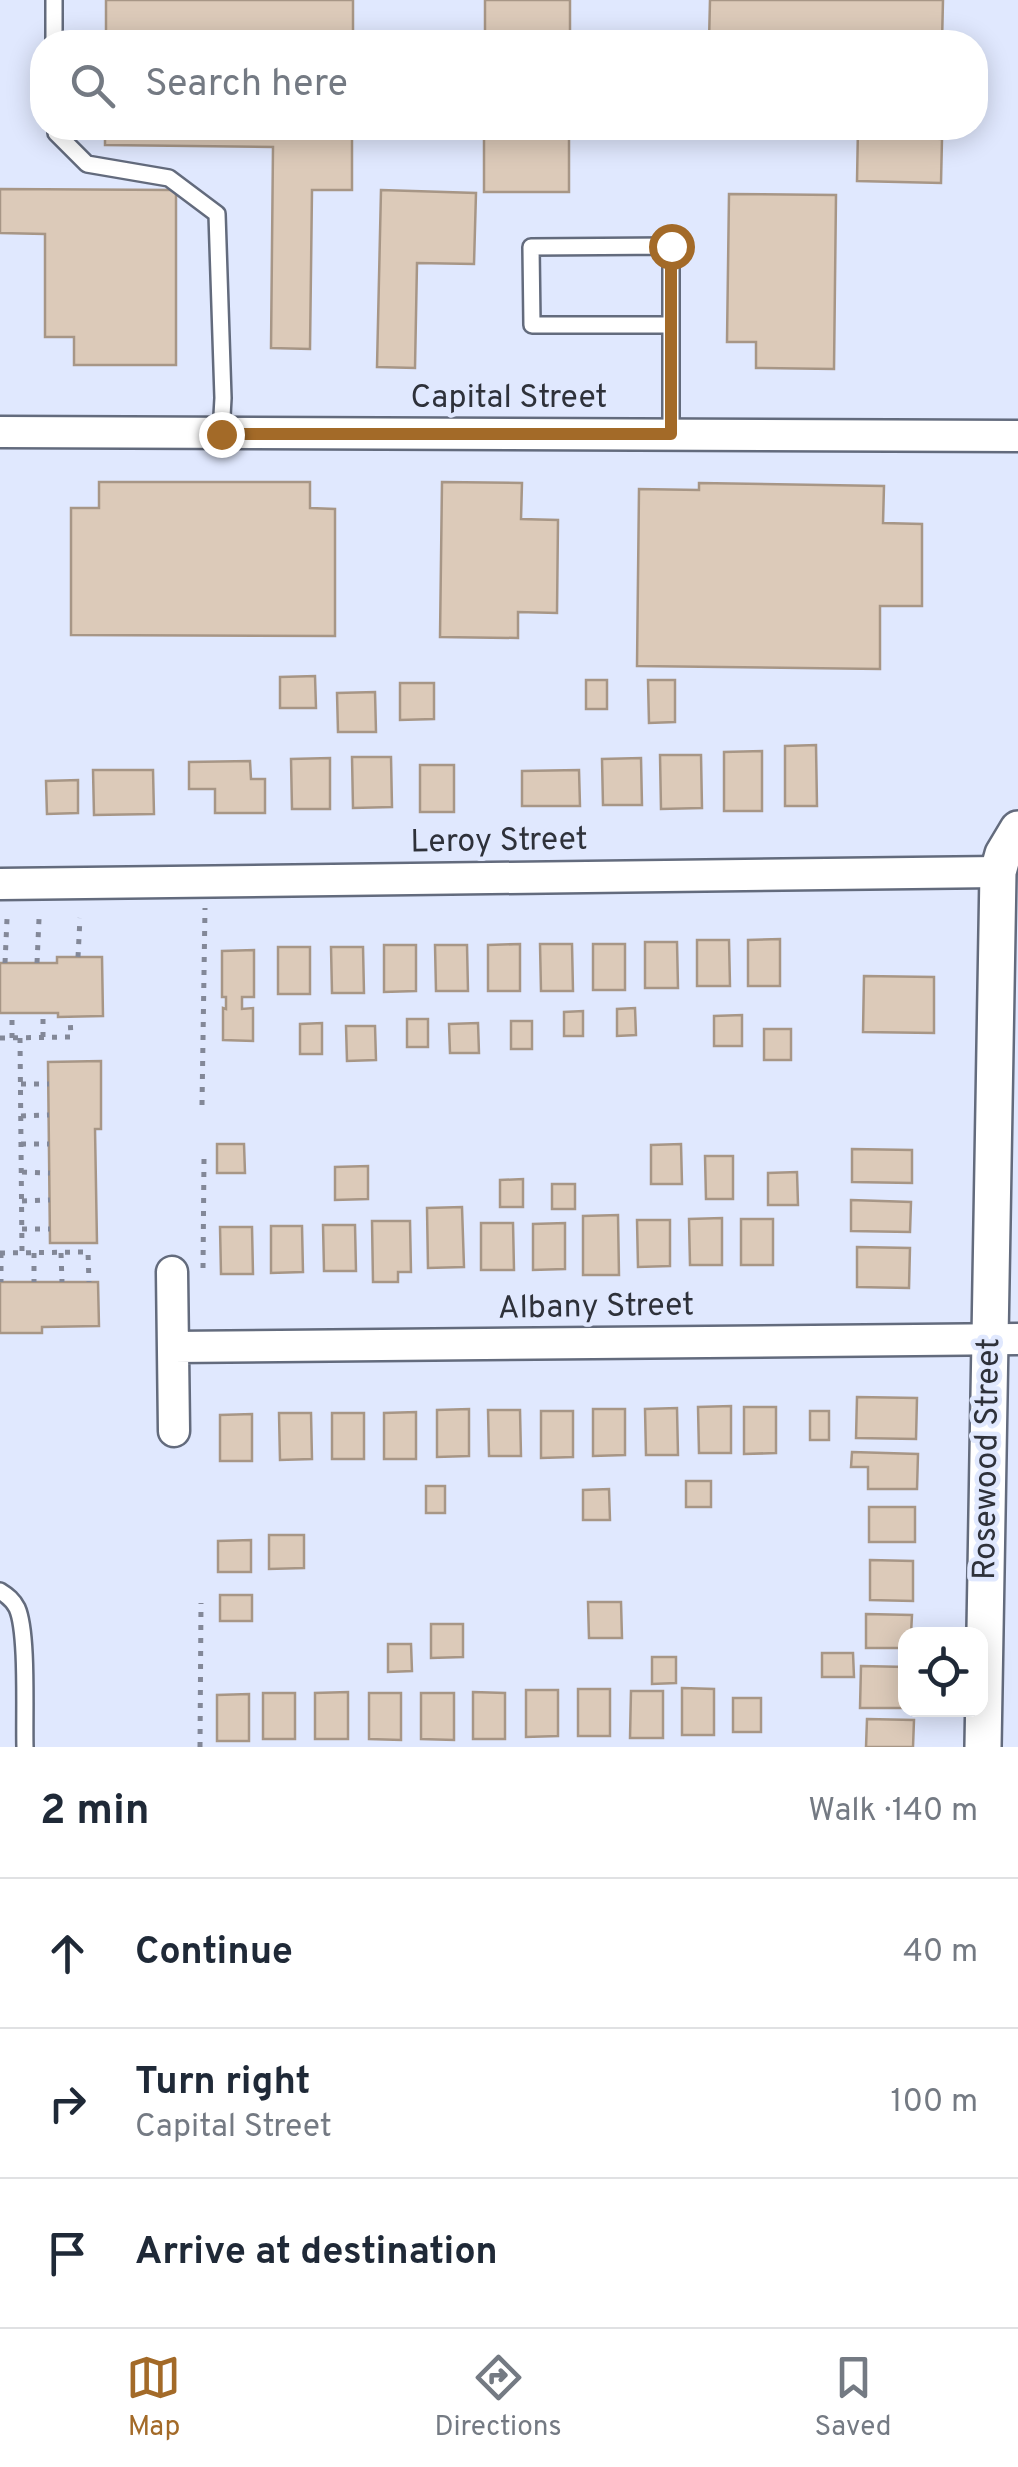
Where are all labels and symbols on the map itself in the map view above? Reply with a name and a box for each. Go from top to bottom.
route start [649,224,695,270]
street label: Capital Street [411,379,607,419]
route end [199,412,245,458]
street label: Leroy Street [410,820,588,864]
street label: Albany Street [498,1286,694,1330]
street label: Rosewood Street [966,1337,1010,1581]

